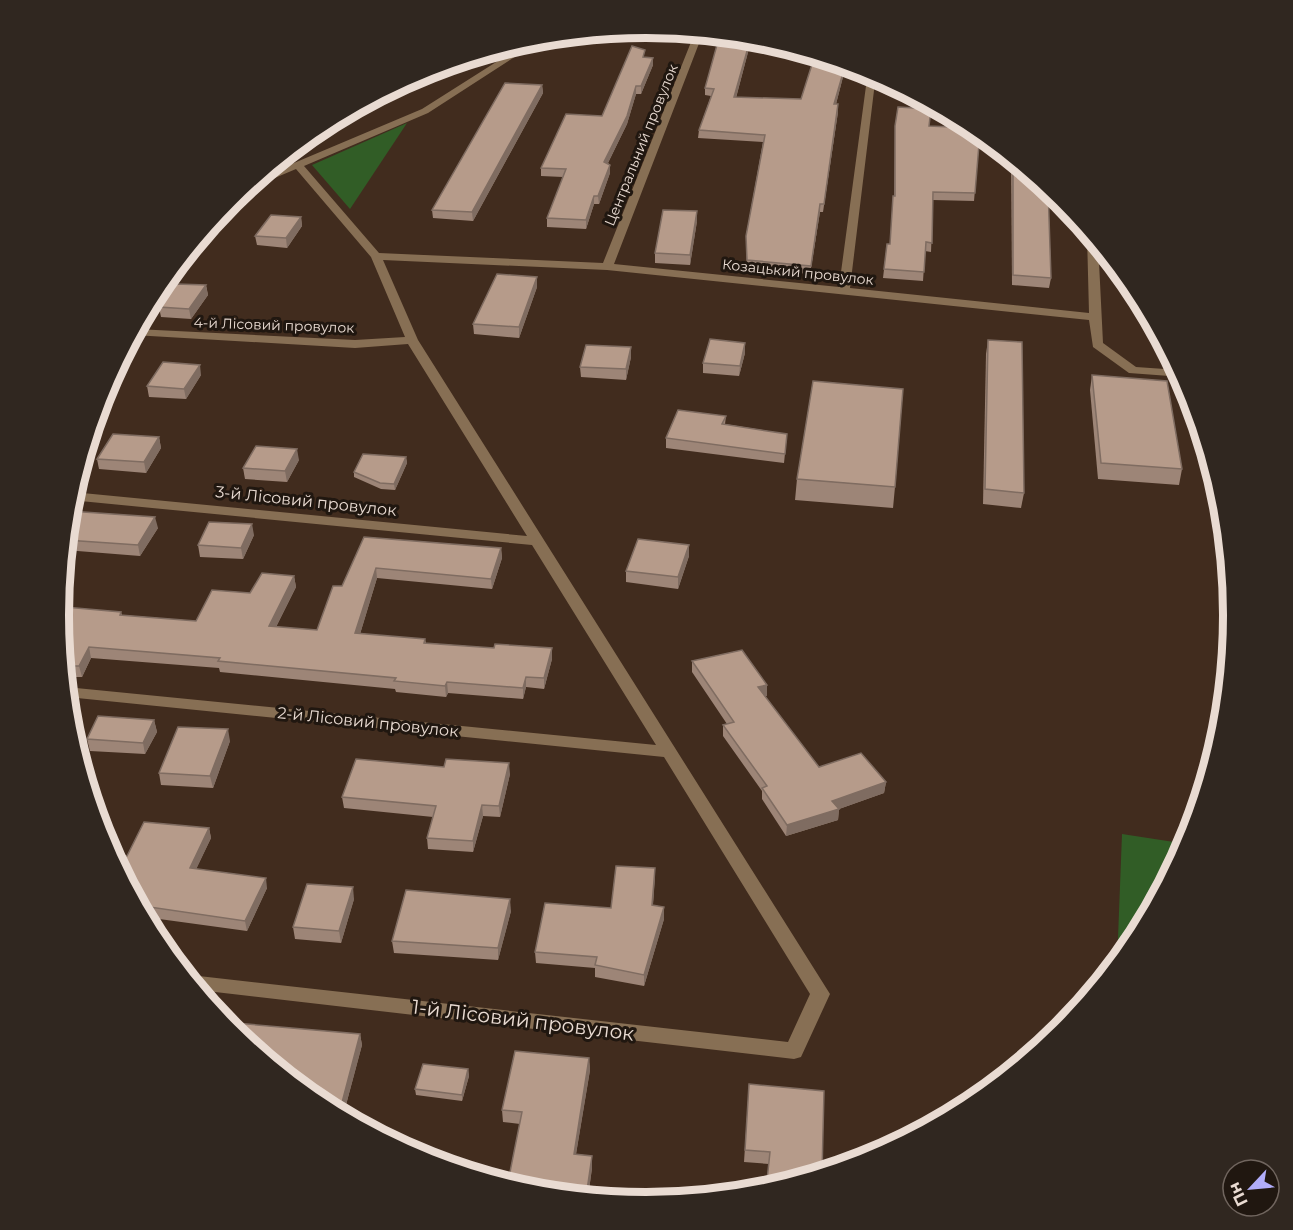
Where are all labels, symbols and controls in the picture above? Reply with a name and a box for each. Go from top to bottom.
street label: Центральний провулок [600,62,682,228]
street label: Козацький провулок [721,255,875,289]
street label: 4-й Лісовий провулок [193,313,355,337]
street label: 3-й Лісовий провулок [214,482,398,520]
street label: 2-й Лісовий провулок [277,703,460,741]
street label: 1-й Лісовий провулок [411,994,636,1046]
north arrow [1221,1158,1281,1218]
text: Пн [1224,1179,1252,1209]

